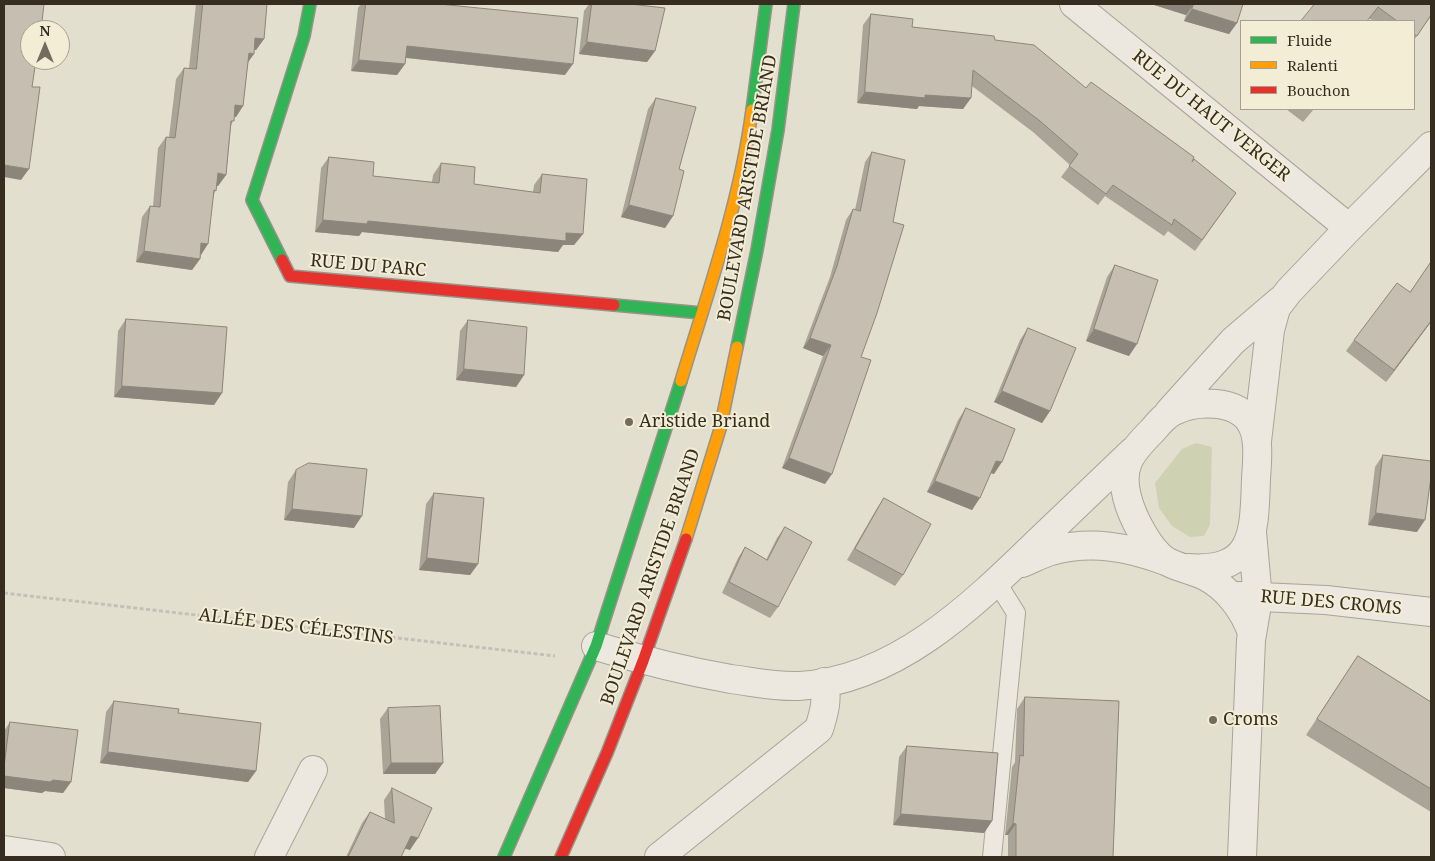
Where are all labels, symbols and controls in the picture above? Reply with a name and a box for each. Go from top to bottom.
north arrow [20,20,70,70]
legend [1240,20,1415,110]
text: N [39,21,51,40]
text: Fluide [1287,30,1332,50]
street label: RUE DU HAUT VERGER [1128,46,1294,186]
street label: BOULEVARD ARISTIDE BRIAND [714,53,782,323]
text: Ralenti [1287,55,1338,75]
text: Bouchon [1287,80,1350,100]
street label: RUE DU PARC [309,250,427,282]
place label: Aristide Briand [639,411,770,433]
marker: Aristide Briand [623,416,635,428]
street label: BOULEVARD ARISTIDE BRIAND [597,446,705,708]
street label: RUE DES CROMS [1259,586,1403,620]
street label: ALLÉE DES CÉLESTINS [197,604,395,650]
place label: Croms [1223,709,1278,731]
marker: Croms [1207,714,1219,726]

